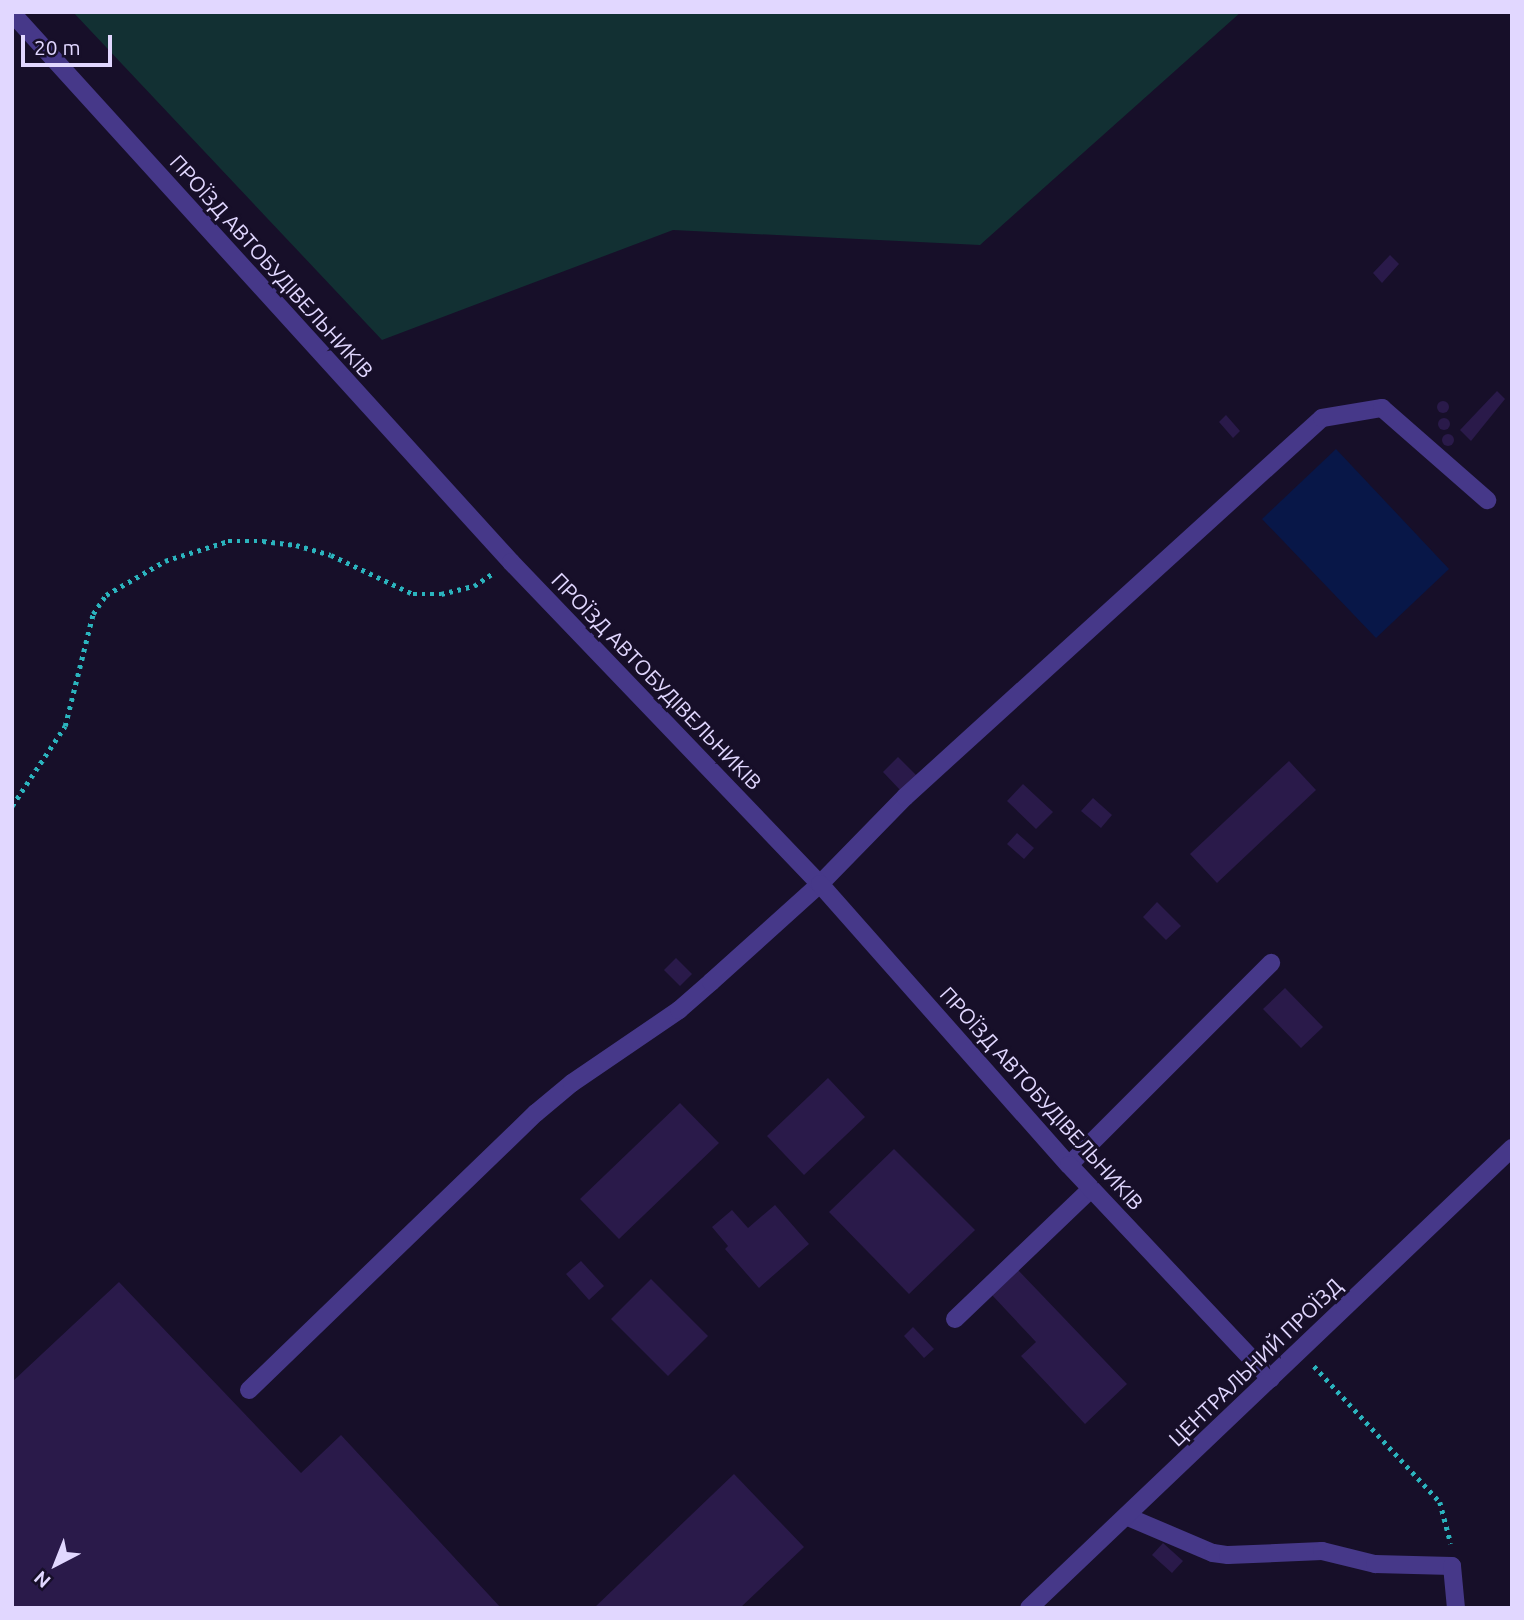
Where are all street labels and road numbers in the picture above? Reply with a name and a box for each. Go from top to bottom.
street label: ПРОЇЗД АВТОБУДІВЕЛЬНИКІВ [165,149,379,383]
street label: ПРОЇЗД АВТОБУДІВЕЛЬНИКІВ [547,567,767,795]
street label: ПРОЇЗД АВТОБУДІВЕЛЬНИКІВ [935,981,1149,1215]
street label: ЦЕНТРАЛЬНИЙ ПРОЇЗД [1163,1273,1347,1451]

